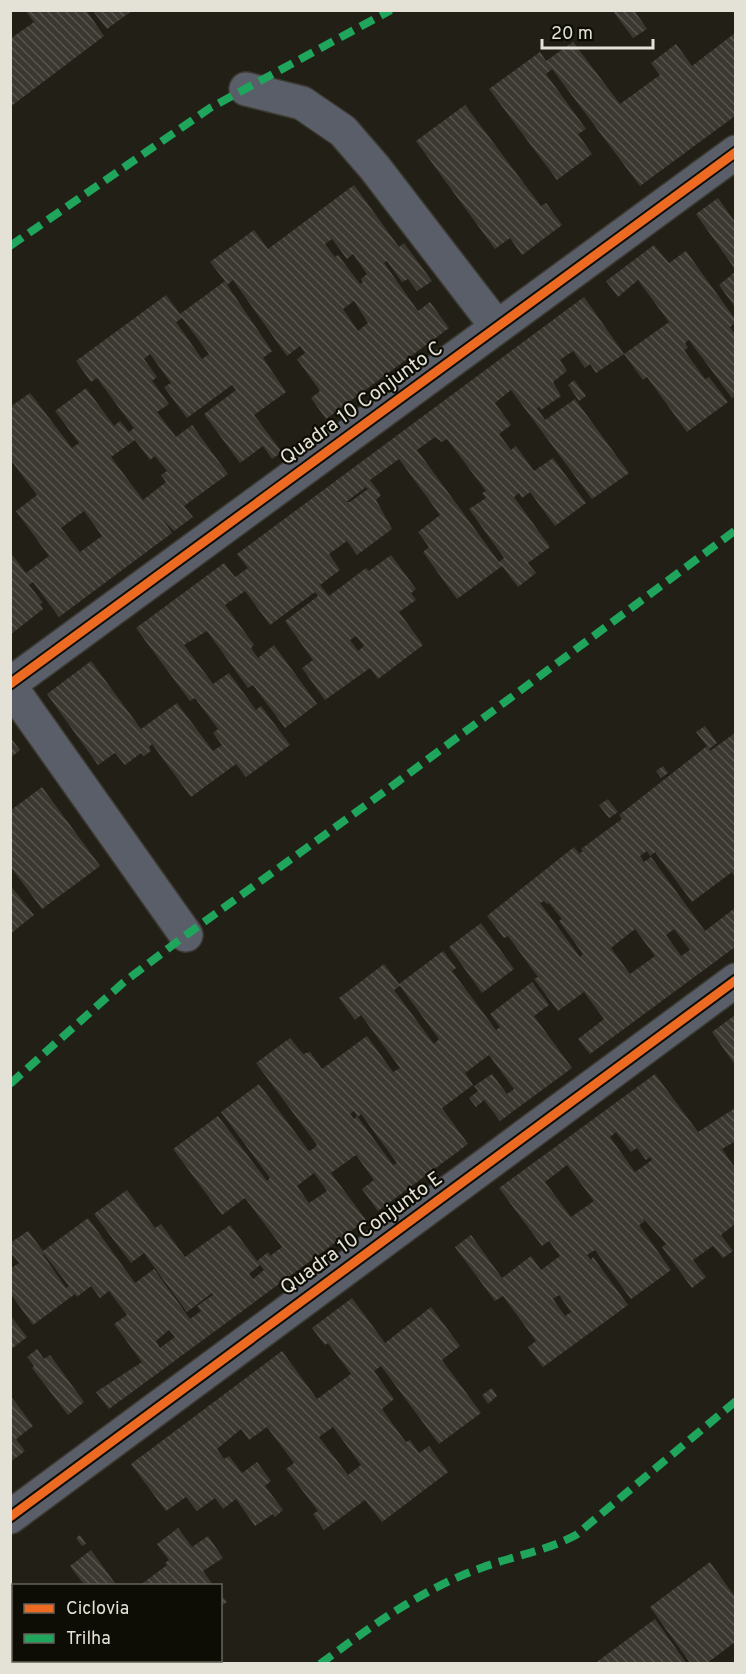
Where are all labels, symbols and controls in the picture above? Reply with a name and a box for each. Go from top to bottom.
scale bar [542,12,653,50]
text: 20 m [551,23,593,46]
street label: Quadra 10 Conjunto C [275,336,449,472]
street label: Quadra 10 Conjunto E [276,1166,448,1302]
legend [12,1584,222,1662]
text: Ciclovia [66,1598,129,1621]
text: Trilha [66,1628,111,1651]

